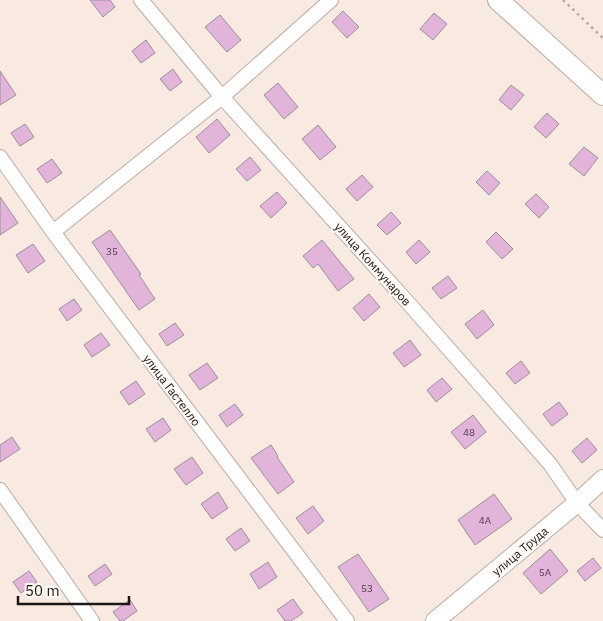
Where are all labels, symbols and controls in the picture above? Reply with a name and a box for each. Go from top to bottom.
street label: улица Коммунаров [332,219,414,309]
house number: 35 [106,245,118,258]
street label: улица Гастелло [140,351,204,429]
house number: 48 [463,426,475,439]
house number: 4А [479,514,492,527]
street label: улица Труда [489,523,552,579]
house number: 5А [539,566,552,579]
scale bar [18,574,129,606]
text: 50 m [25,581,60,600]
house number: 53 [361,582,373,595]

